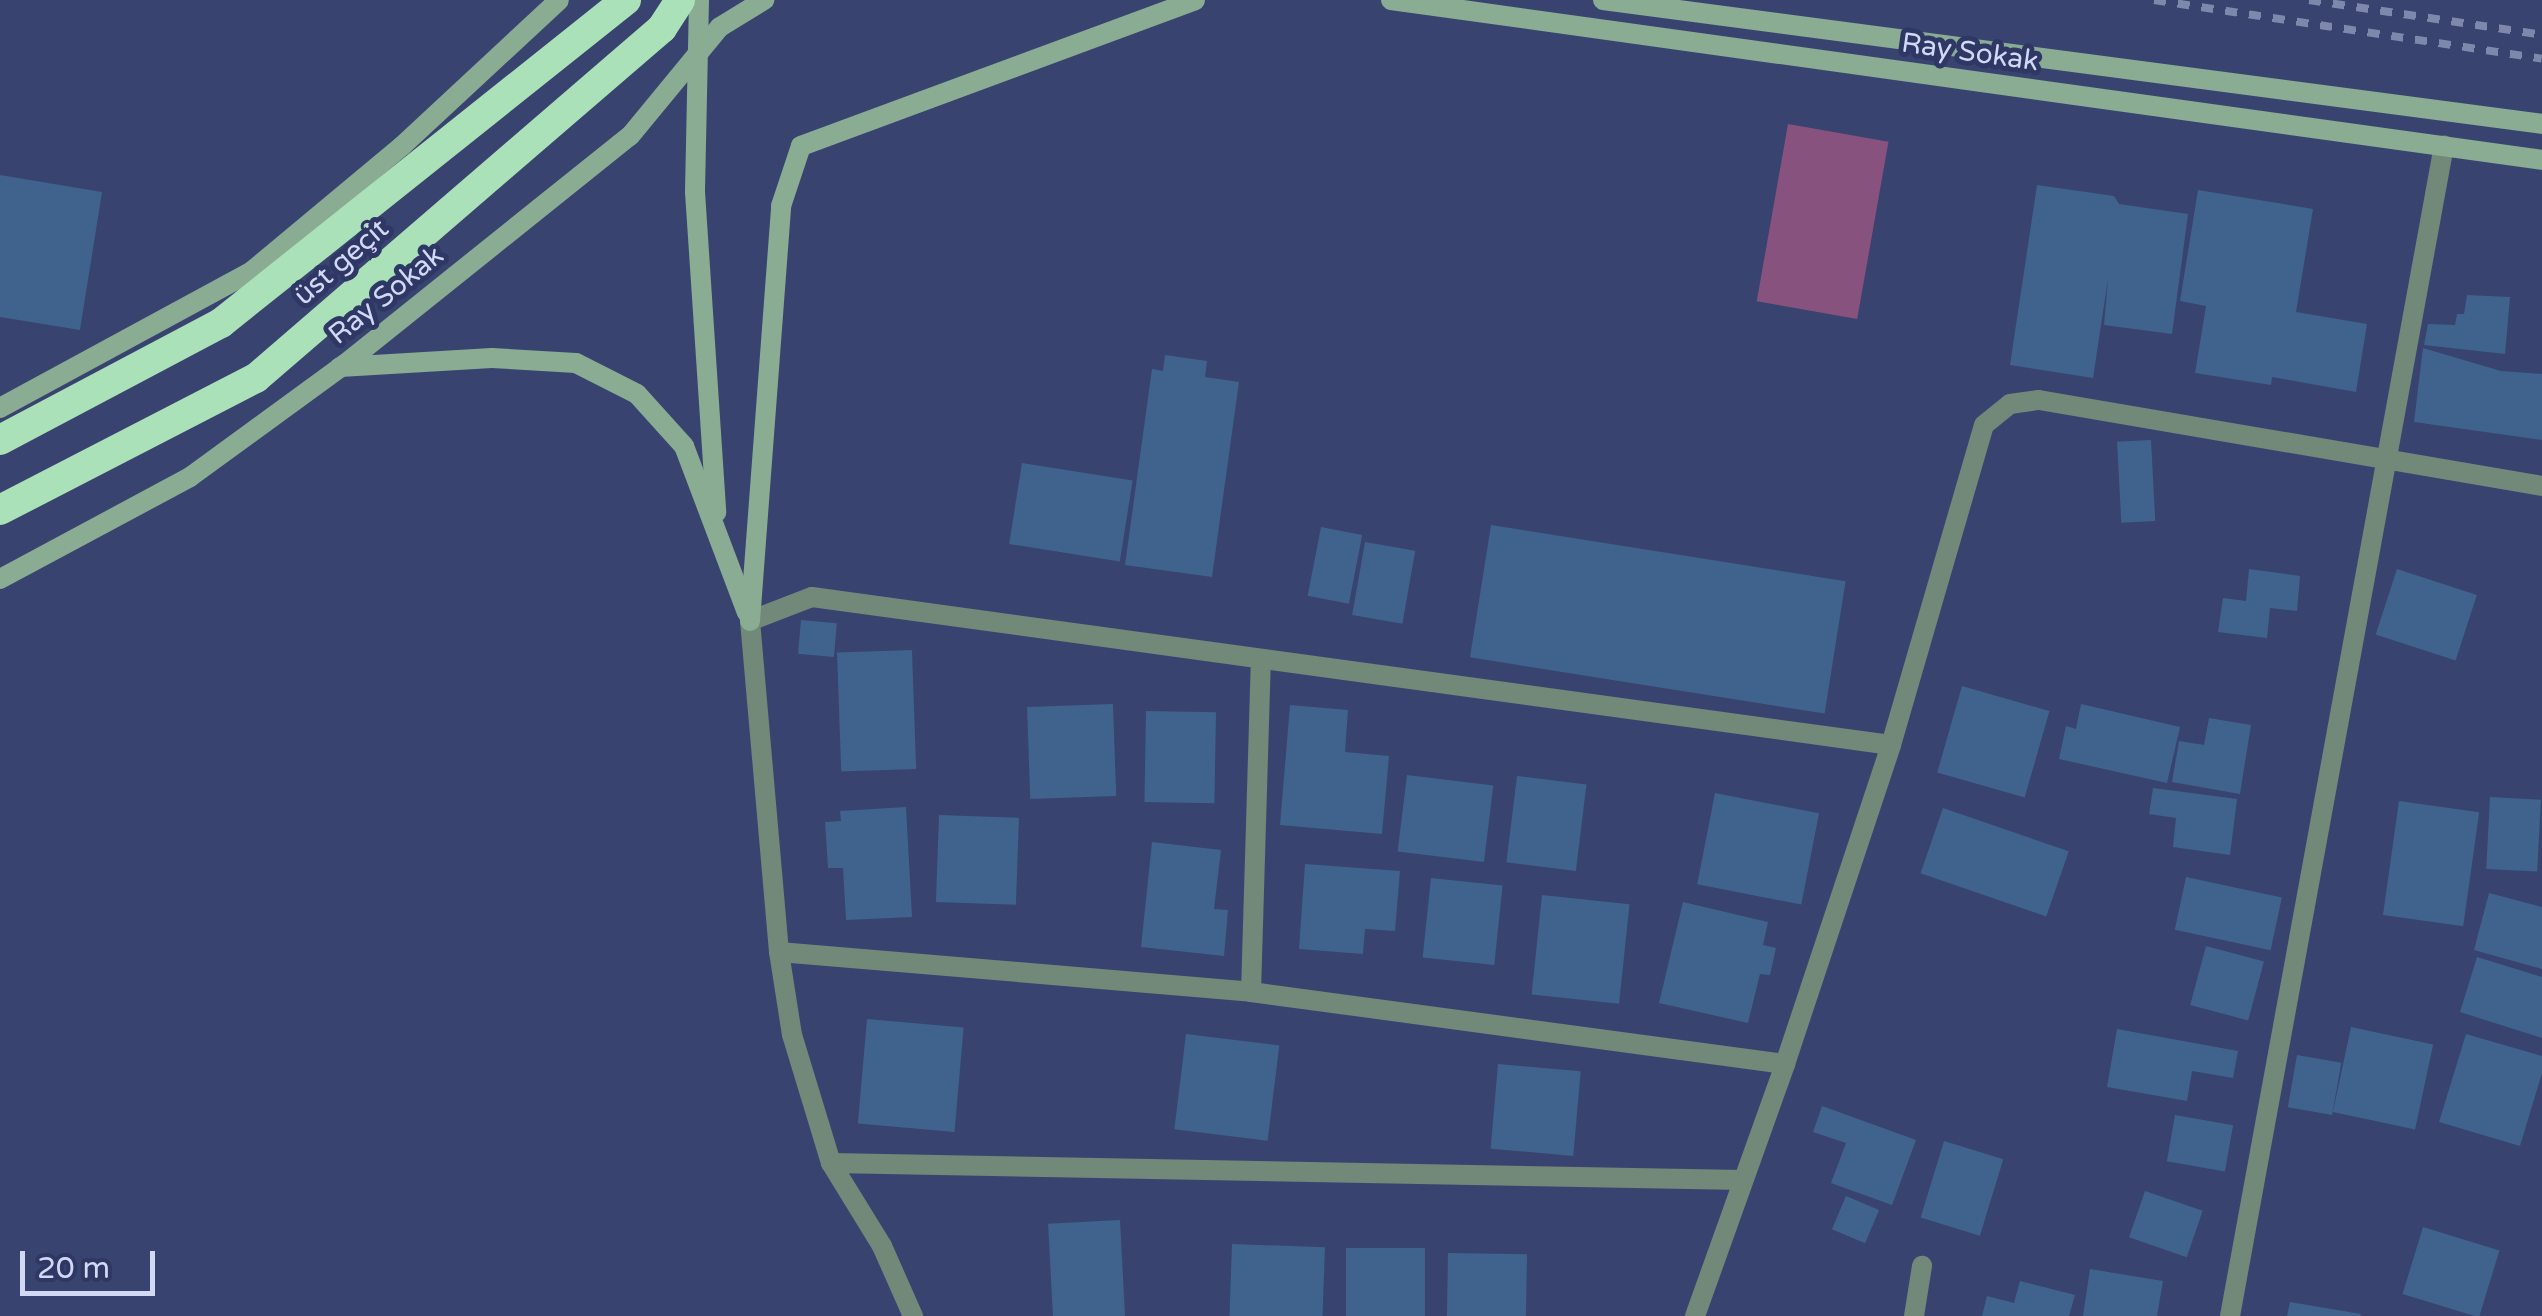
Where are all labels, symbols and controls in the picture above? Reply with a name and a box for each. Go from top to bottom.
street label: Ray Sokak [1899,26,2041,78]
street label: üst geçit [287,212,395,312]
street label: Ray Sokak [322,239,450,351]
scale bar [25,1231,160,1293]
text: 20 m [37,1250,110,1287]

